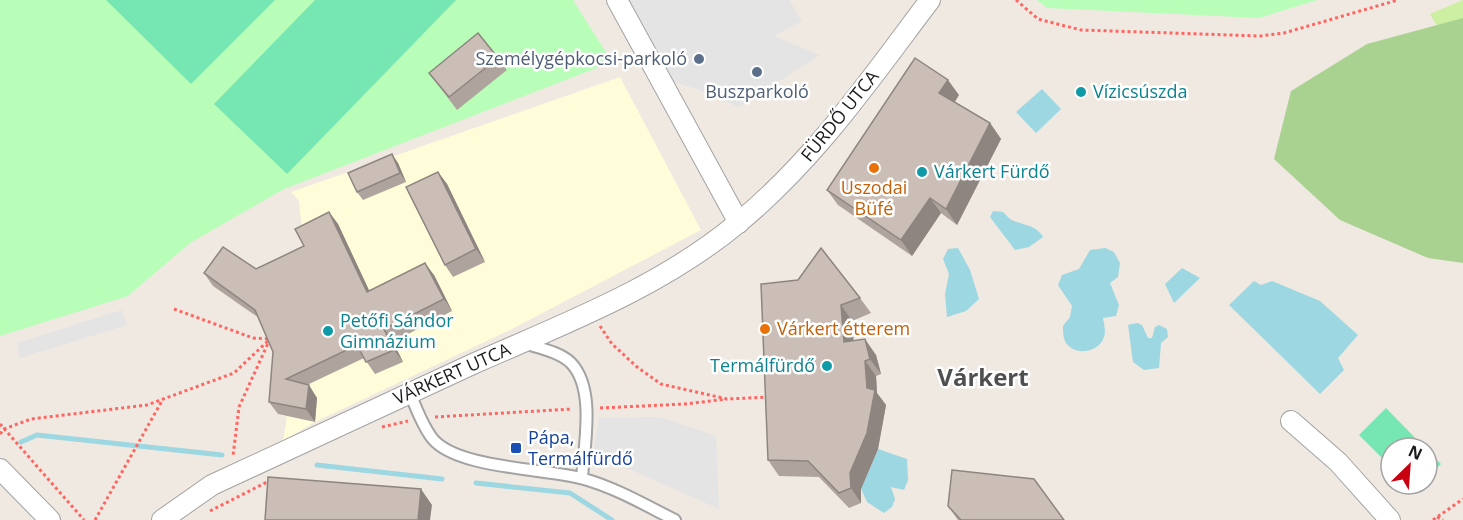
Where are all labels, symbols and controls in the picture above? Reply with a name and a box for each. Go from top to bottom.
place label: Személygépkocsi-parkoló [476,46,687,70]
marker: Személygépkocsi-parkoló [692,52,706,66]
street label: FÜRDŐ UTCA [795,64,884,166]
marker: Buszparkoló [750,65,764,79]
place label: Buszparkoló [705,79,809,103]
place label: Vízicsúszda [1093,79,1188,103]
marker: Vízicsúszda [1074,85,1088,99]
place label: Várkert Fürdő [934,159,1050,183]
marker: Uszodai Büfé [867,161,881,175]
marker: Várkert Fürdő [915,165,929,179]
place label: Uszodai Büfé [841,175,907,220]
place label: Petőfi Sándor Gimnázium [340,308,454,353]
place label: Várkert étterem [777,316,910,340]
marker: Várkert étterem [758,322,772,336]
marker: Petőfi Sándor Gimnázium [321,324,335,338]
street label: VÁRKERT UTCA [389,336,514,410]
place label: Termálfürdő [710,353,815,377]
marker: Termálfürdő [820,359,834,373]
district label: Várkert [937,360,1029,393]
place label: Pápa, Termálfürdő [528,425,633,470]
north arrow [1379,436,1439,496]
text: N [1405,440,1426,465]
marker: Pápa, Termálfürdő [509,441,523,455]

